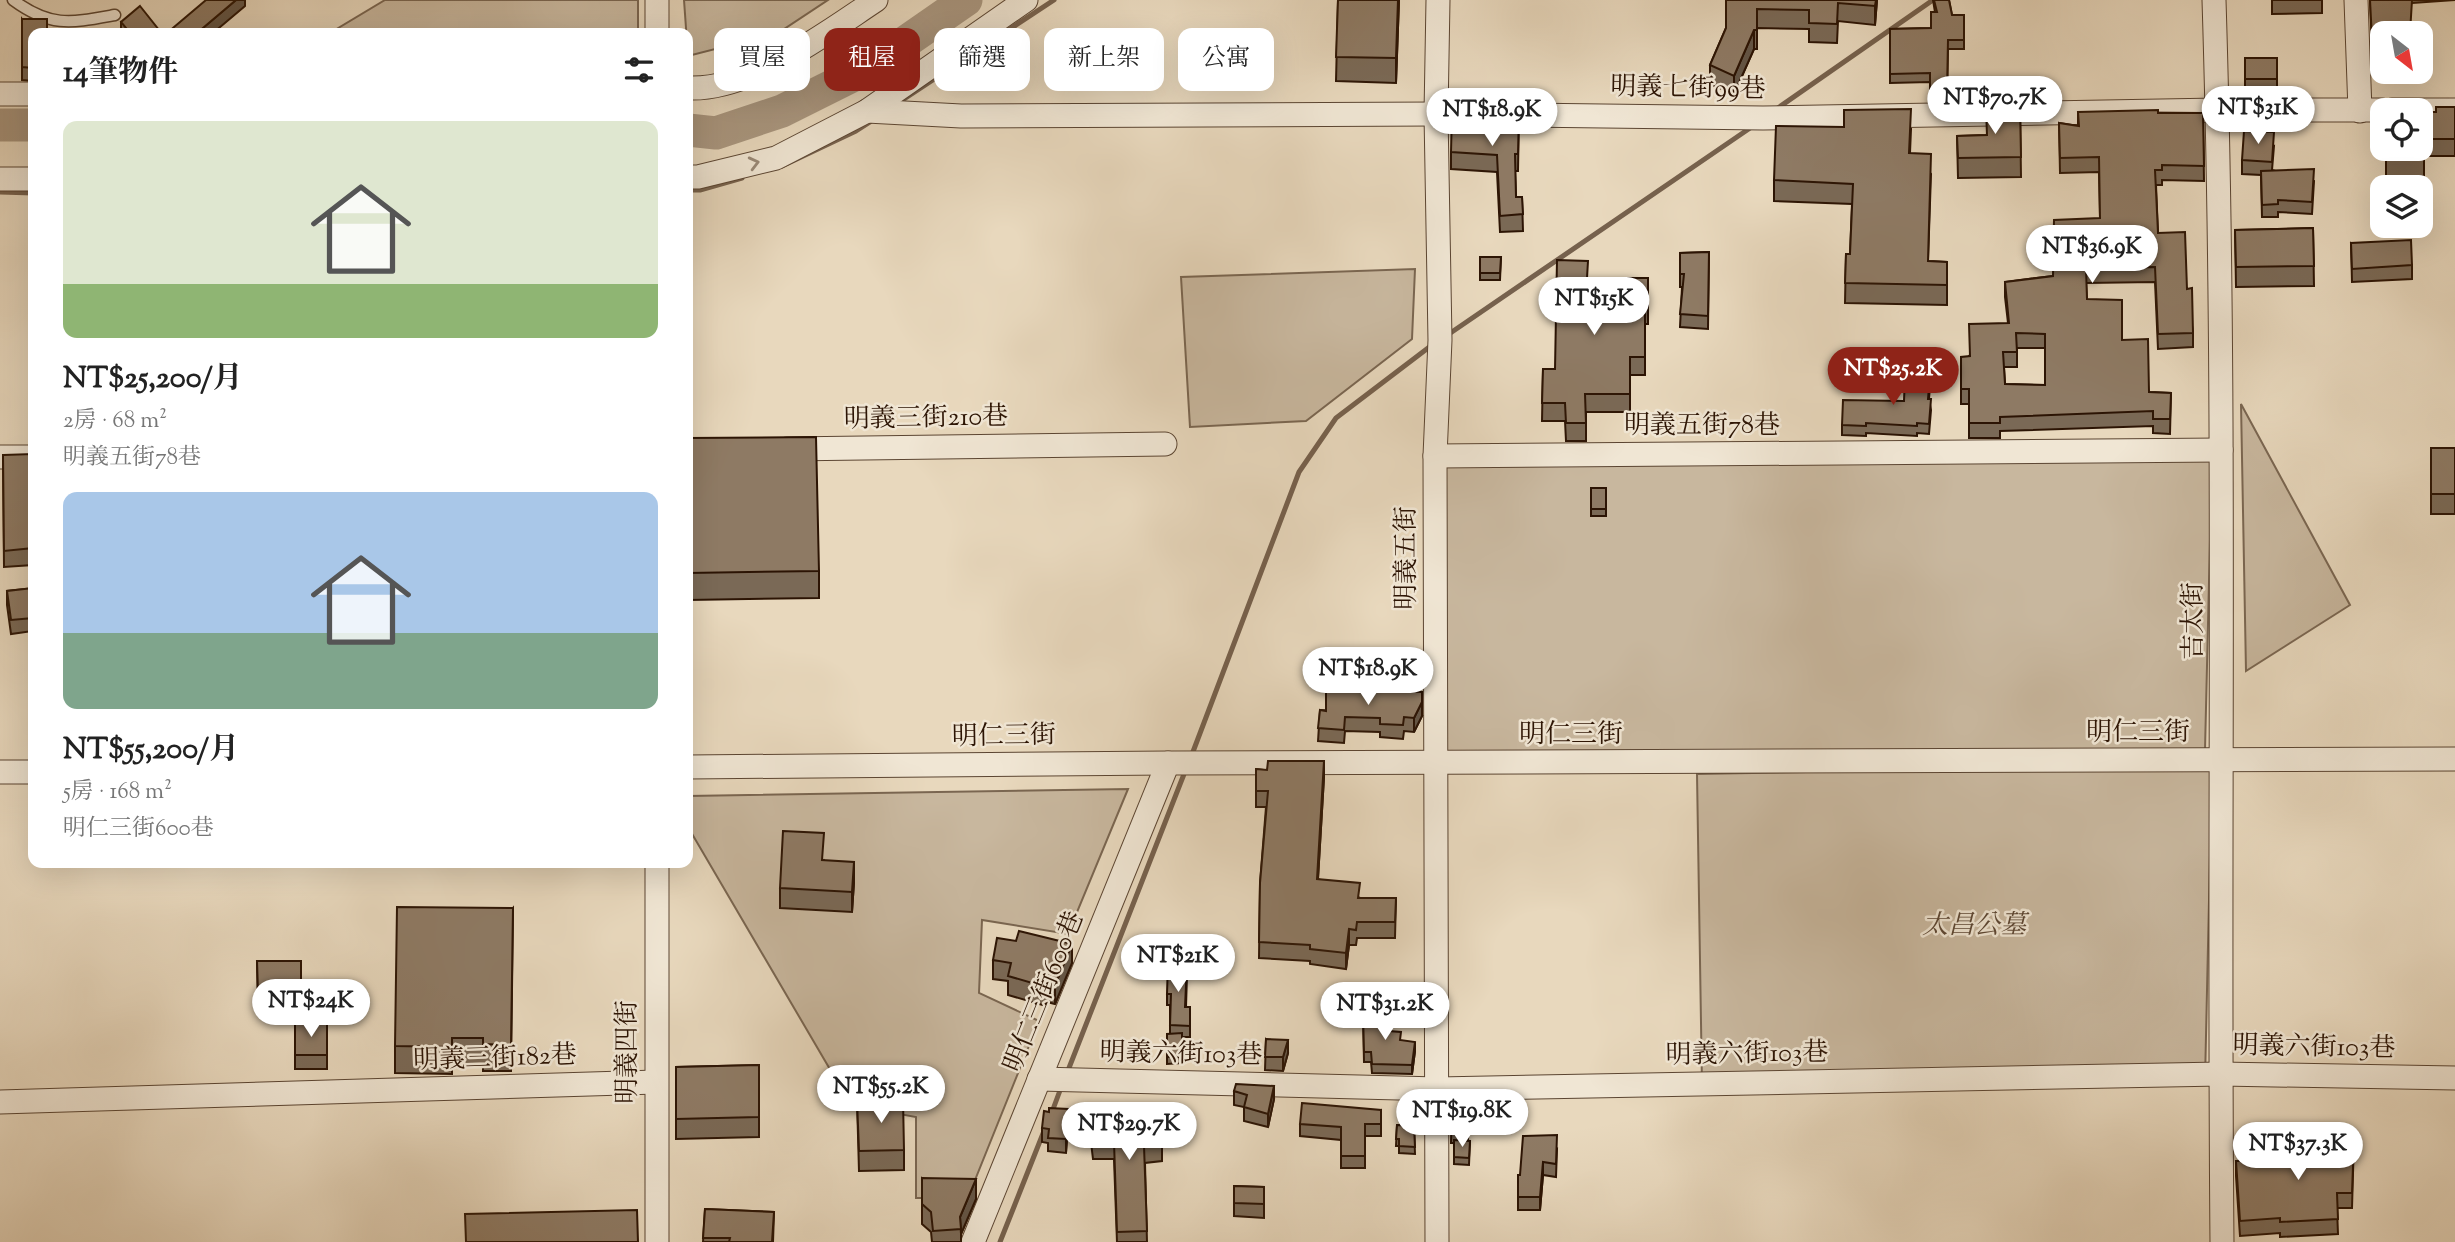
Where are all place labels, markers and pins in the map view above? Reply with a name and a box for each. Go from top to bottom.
pin: NT$70.7K [1923,76,2067,136]
pin: NT$31K [2201,86,2315,146]
pin: NT$18.9K [1420,88,1564,148]
pin: NT$36.9K [2020,226,2164,285]
pin: NT$15K [1537,278,1651,337]
pin: NT$25.2K [1821,348,1965,407]
pin: NT$18.9K [1296,648,1440,707]
pin: NT$21K [1121,934,1235,994]
pin: NT$24K [254,979,368,1039]
pin: NT$31.2K [1313,982,1457,1042]
pin: NT$55.2K [809,1066,953,1125]
pin: NT$19.8K [1390,1090,1534,1149]
pin: NT$29.7K [1057,1102,1201,1162]
pin: NT$37.3K [2226,1122,2370,1182]

